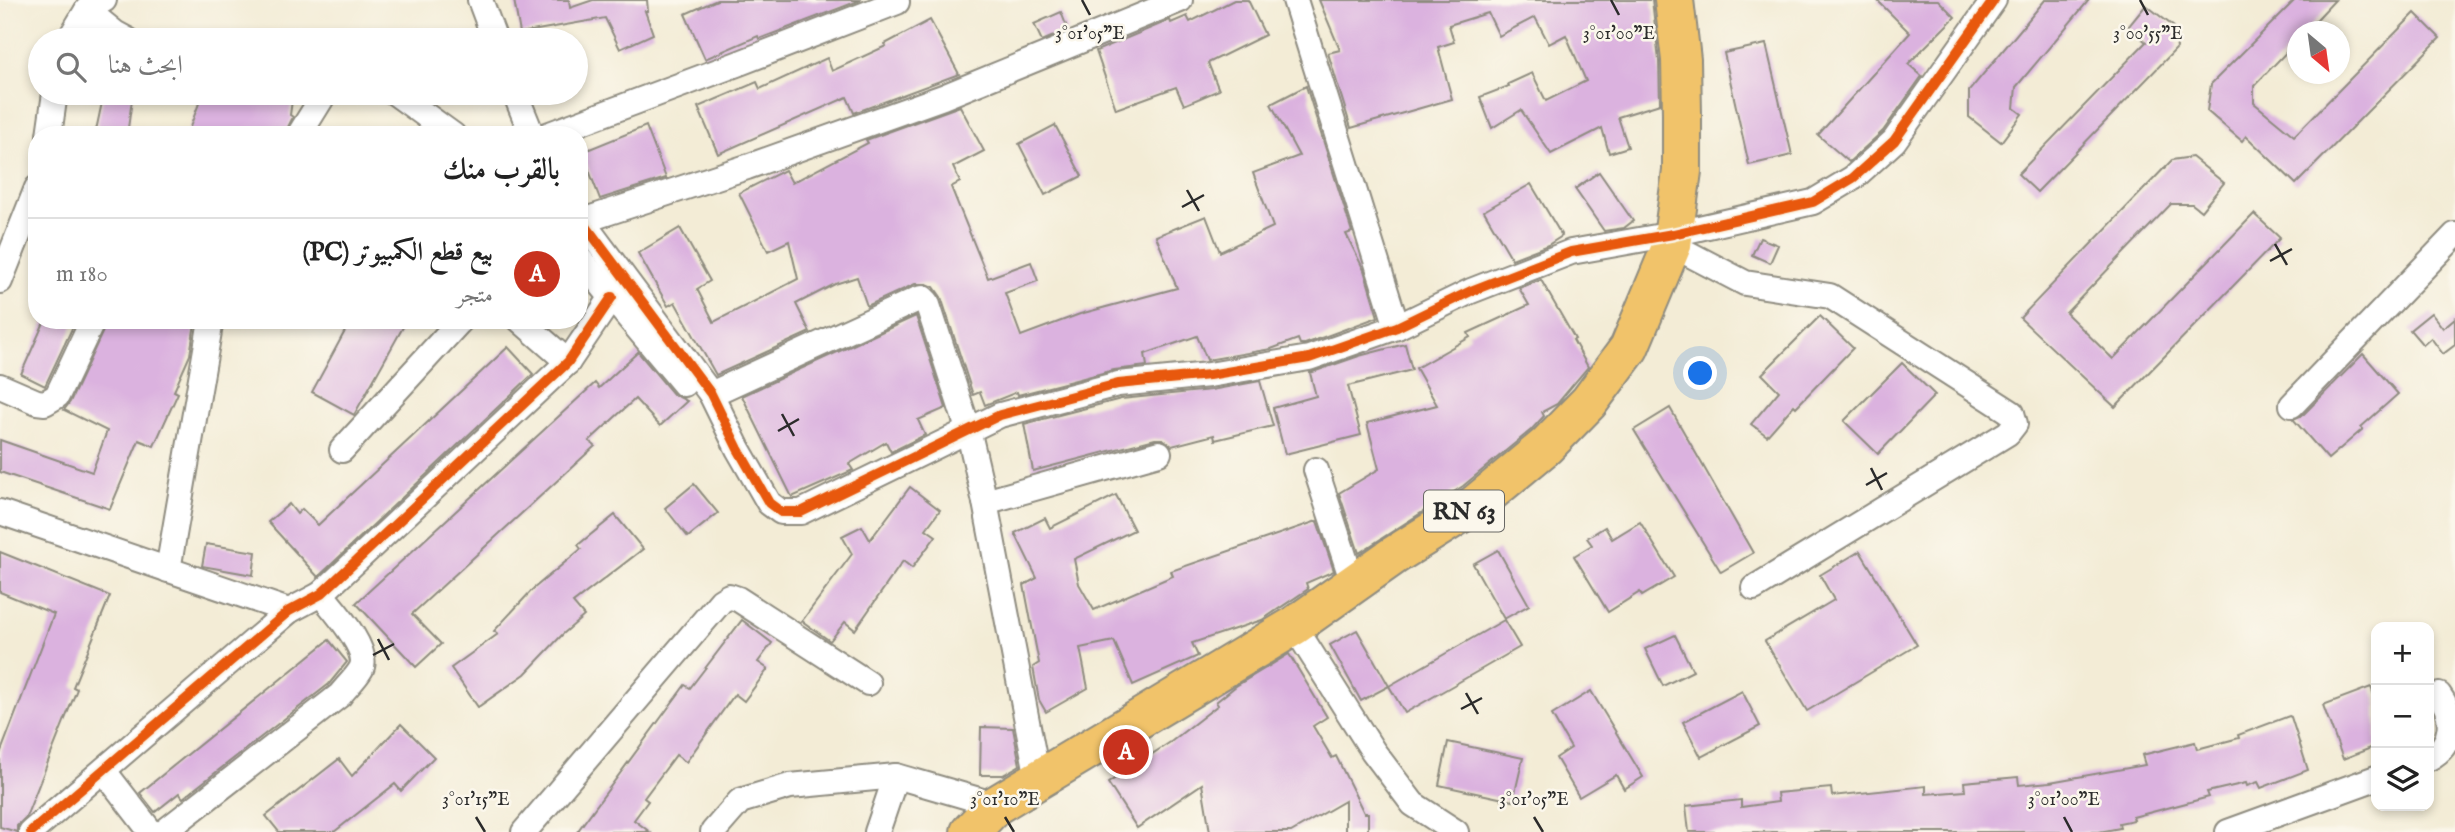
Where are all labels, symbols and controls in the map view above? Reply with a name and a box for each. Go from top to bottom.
north arrow [2287,21,2350,84]
text: 3°01'05"E [1055,23,1125,46]
text: 3°01'00"E [1583,23,1655,46]
text: 3°00'55"E [2113,23,2183,46]
search box [28,28,588,105]
icon: search [52,48,90,86]
text: ابحث هنا [108,49,183,82]
text: بالقرب منك [443,152,560,190]
text: بيع قطع الكمبيوتر (PC) [302,236,493,269]
text: 180 m [56,260,108,289]
text: A [529,260,545,289]
text: متجر [457,281,493,310]
your location [1683,356,1717,390]
road number: RN 63 [1424,490,1504,532]
map controls [2371,622,2434,811]
button: + [2371,622,2434,685]
button: − [2371,685,2434,748]
pin: A [1103,726,1149,778]
button: layers [2371,748,2434,811]
text: 3°01'15"E [442,789,510,812]
text: 3°01'10"E [970,789,1040,812]
text: 3°01'05"E [1499,789,1569,812]
text: 3°01'00"E [2028,789,2100,812]

